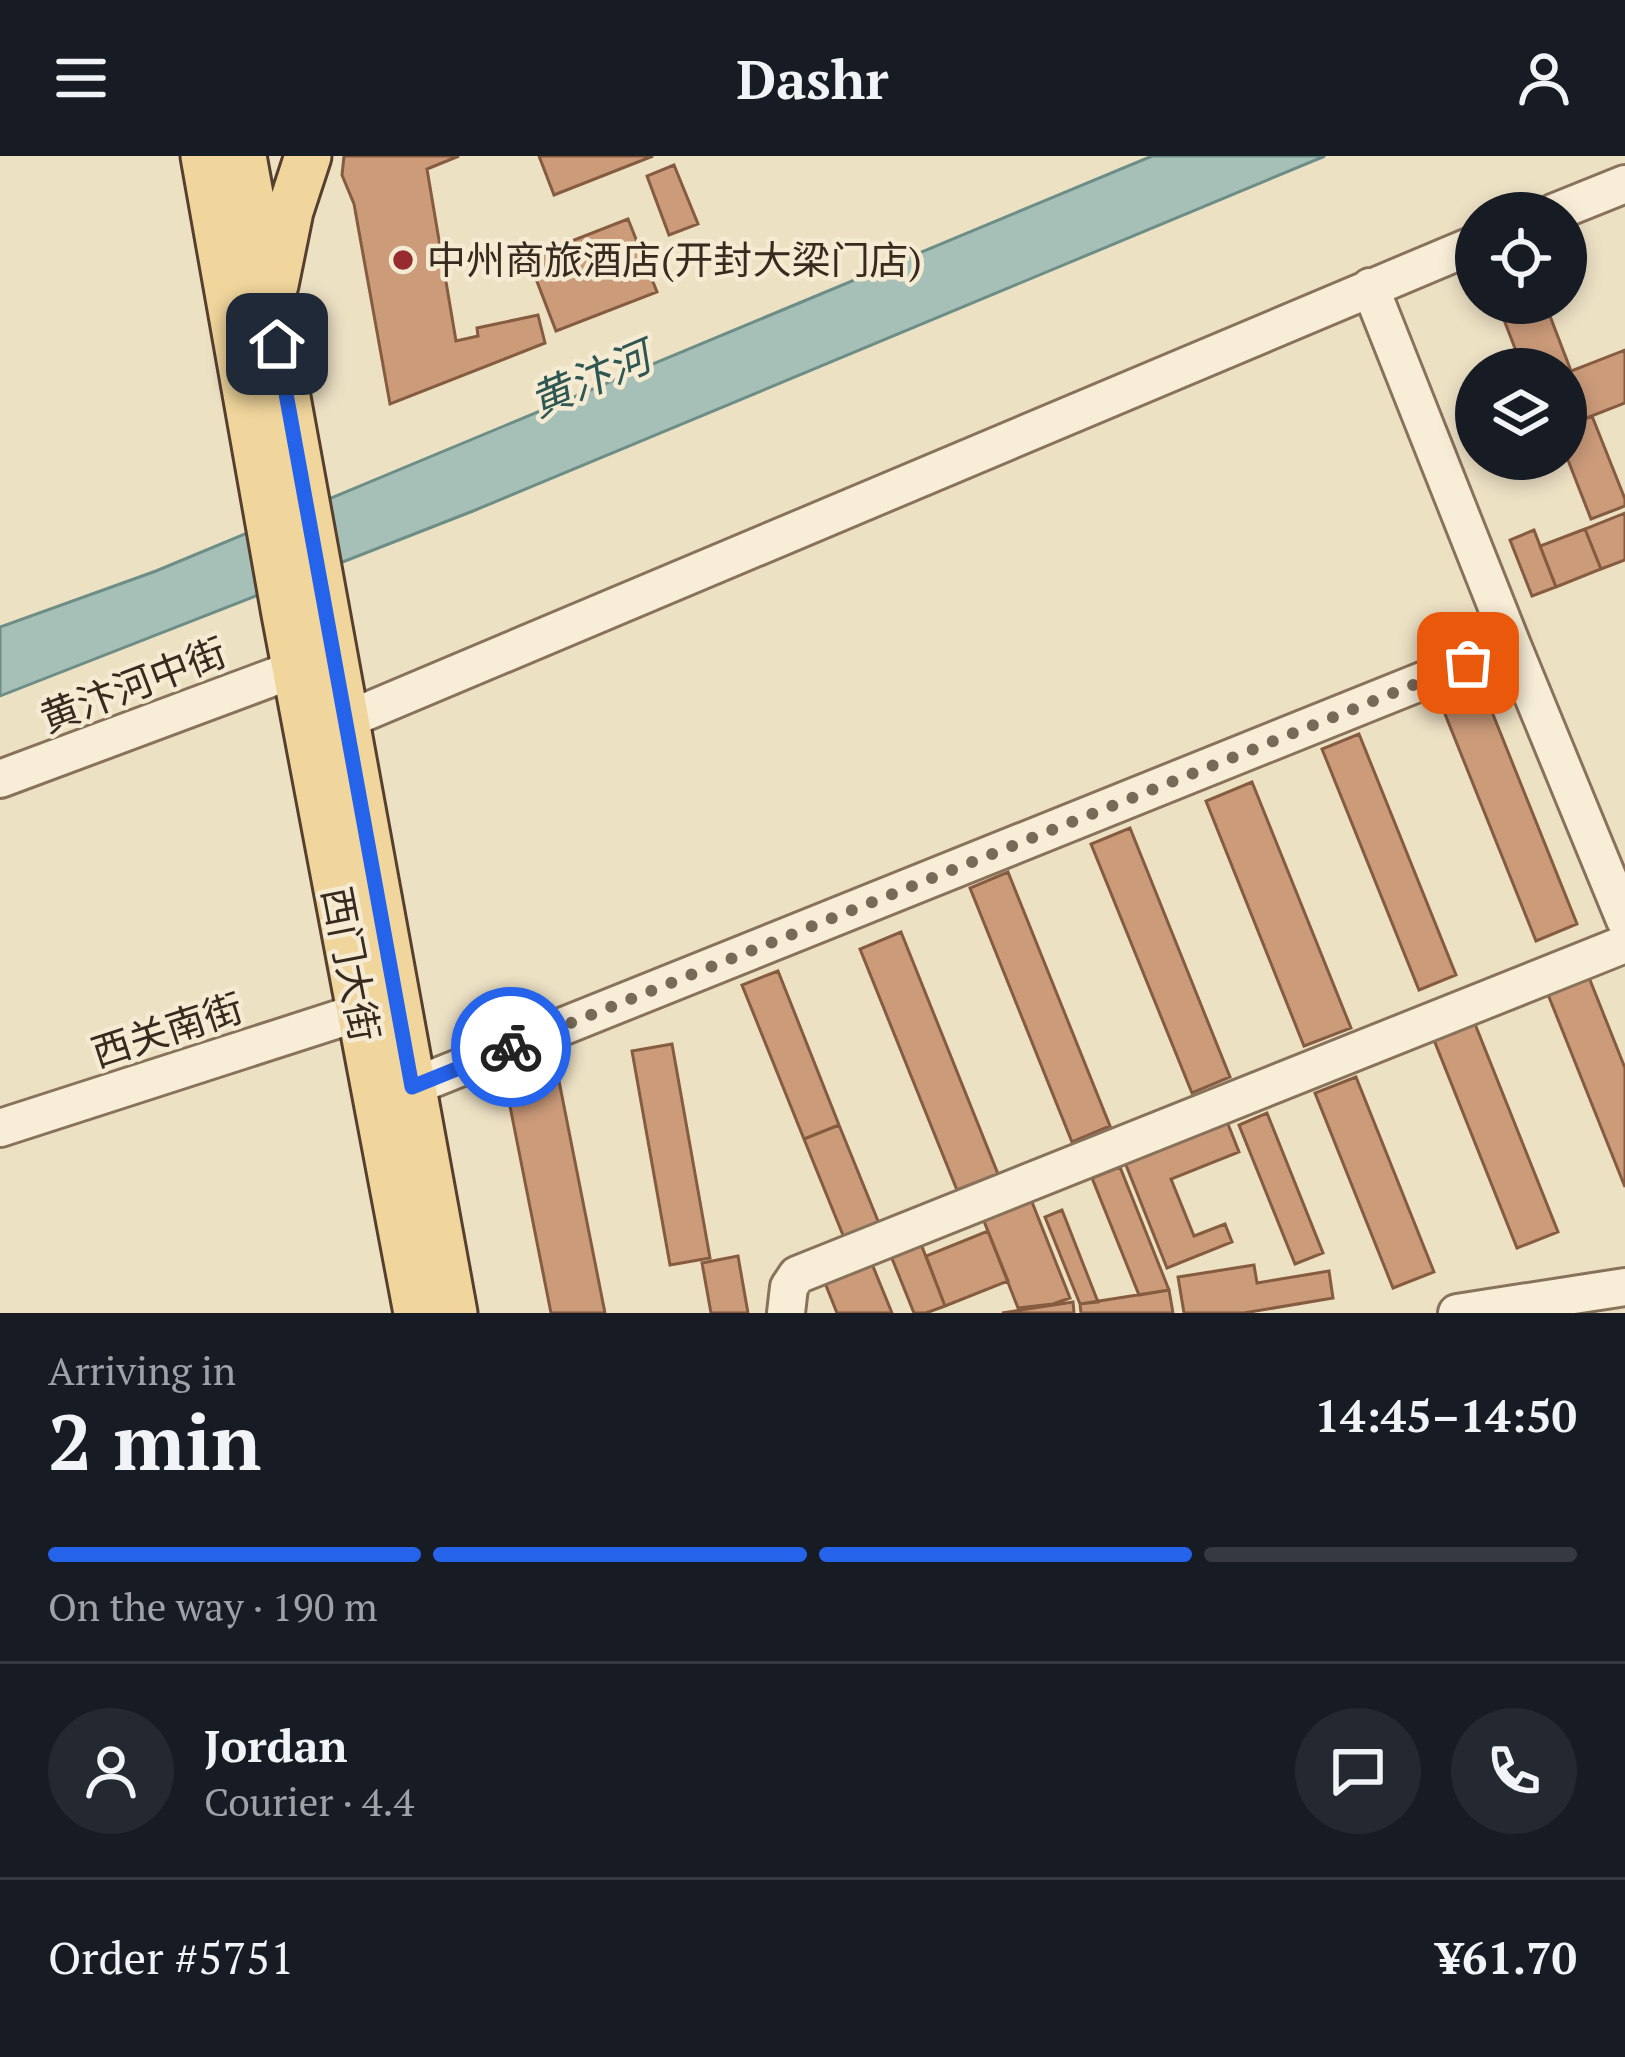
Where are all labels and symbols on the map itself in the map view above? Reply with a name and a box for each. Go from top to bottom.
place label: 中州商旅酒店(开封大梁门店) [427,233,922,285]
marker: 中州商旅酒店(开封大梁门店) [390,247,416,273]
pin [226,293,328,395]
water label: 黄汴河 [521,325,665,428]
pin [1417,612,1519,714]
street label: 黄汴河中街 [32,625,233,743]
street label: 西门大街 [312,882,392,1045]
street label: 西关南街 [84,980,249,1078]
courier [451,987,571,1107]

